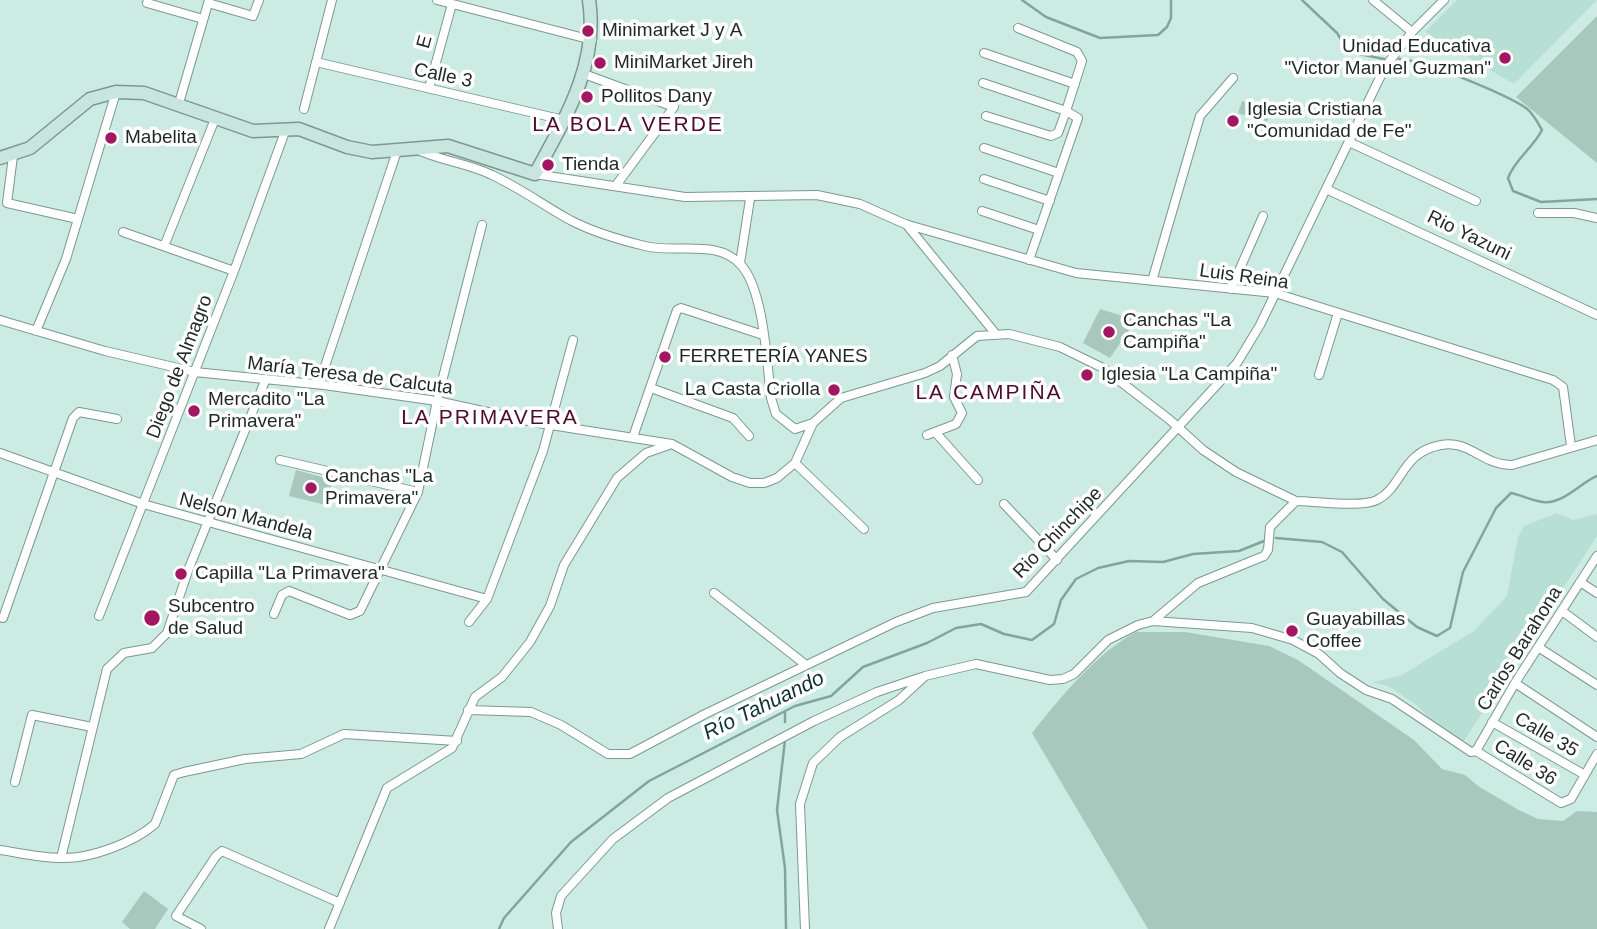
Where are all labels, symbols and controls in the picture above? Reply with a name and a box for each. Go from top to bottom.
place label: Minimarket J y A [602,20,742,42]
marker: Minimarket J y A [580,23,596,39]
street label: E [412,33,438,51]
place label: Unidad Educativa "Victor Manuel Guzman" [1285,36,1491,80]
marker: Unidad Educativa "Victor Manuel Guzman" [1497,50,1513,66]
place label: MiniMarket Jireh [614,52,753,74]
marker: MiniMarket Jireh [592,55,608,71]
street label: Calle 3 [412,59,474,93]
place label: Pollitos Dany [601,86,712,108]
marker: Pollitos Dany [579,89,595,105]
place label: Iglesia Cristiana "Comunidad de Fe" [1247,99,1412,143]
district label: LA BOLA VERDE [534,112,722,138]
marker: Iglesia Cristiana "Comunidad de Fe" [1225,113,1241,129]
place label: Mabelita [125,127,197,149]
marker: Mabelita [103,130,119,146]
place label: Tienda [562,154,619,176]
marker: Tienda [540,157,556,173]
street label: Rio Yazuni [1423,206,1515,266]
street label: Luis Reina [1198,259,1290,295]
street label: Diego de Almagro [142,292,218,442]
place label: Canchas "La Campiña" [1123,310,1231,354]
marker: Canchas "La Campiña" [1101,324,1117,340]
place label: FERRETERÍA YANES [679,346,868,368]
marker: FERRETERÍA YANES [657,349,673,365]
street label: María Teresa de Calcuta [246,352,454,400]
place label: Iglesia "La Campiña" [1101,364,1277,386]
marker: Iglesia "La Campiña" [1079,367,1095,383]
place label: La Casta Criolla [685,379,820,401]
district label: LA CAMPIÑA [917,380,1061,406]
marker: La Casta Criolla [826,382,842,398]
place label: Mercadito "La Primavera" [208,389,325,433]
marker: Mercadito "La Primavera" [186,403,202,419]
district label: LA PRIMAVERA [403,405,577,431]
place label: Canchas "La Primavera" [325,466,433,510]
marker: Canchas "La Primavera" [303,480,319,496]
street label: Rio Chinchipe [1009,483,1107,583]
street label: Nelson Mandela [177,488,315,546]
place label: Capilla "La Primavera" [195,563,385,585]
marker: Capilla "La Primavera" [173,566,189,582]
street label: Carlos Barahona [1473,583,1567,715]
place label: Subcentro de Salud [168,596,255,640]
marker: Subcentro de Salud [142,608,162,628]
place label: Guayabillas Coffee [1306,609,1405,653]
marker: Guayabillas Coffee [1284,623,1300,639]
water label: Río Tahuando [700,666,828,746]
street label: Calle 35 [1510,708,1582,762]
street label: Calle 36 [1489,735,1561,791]

